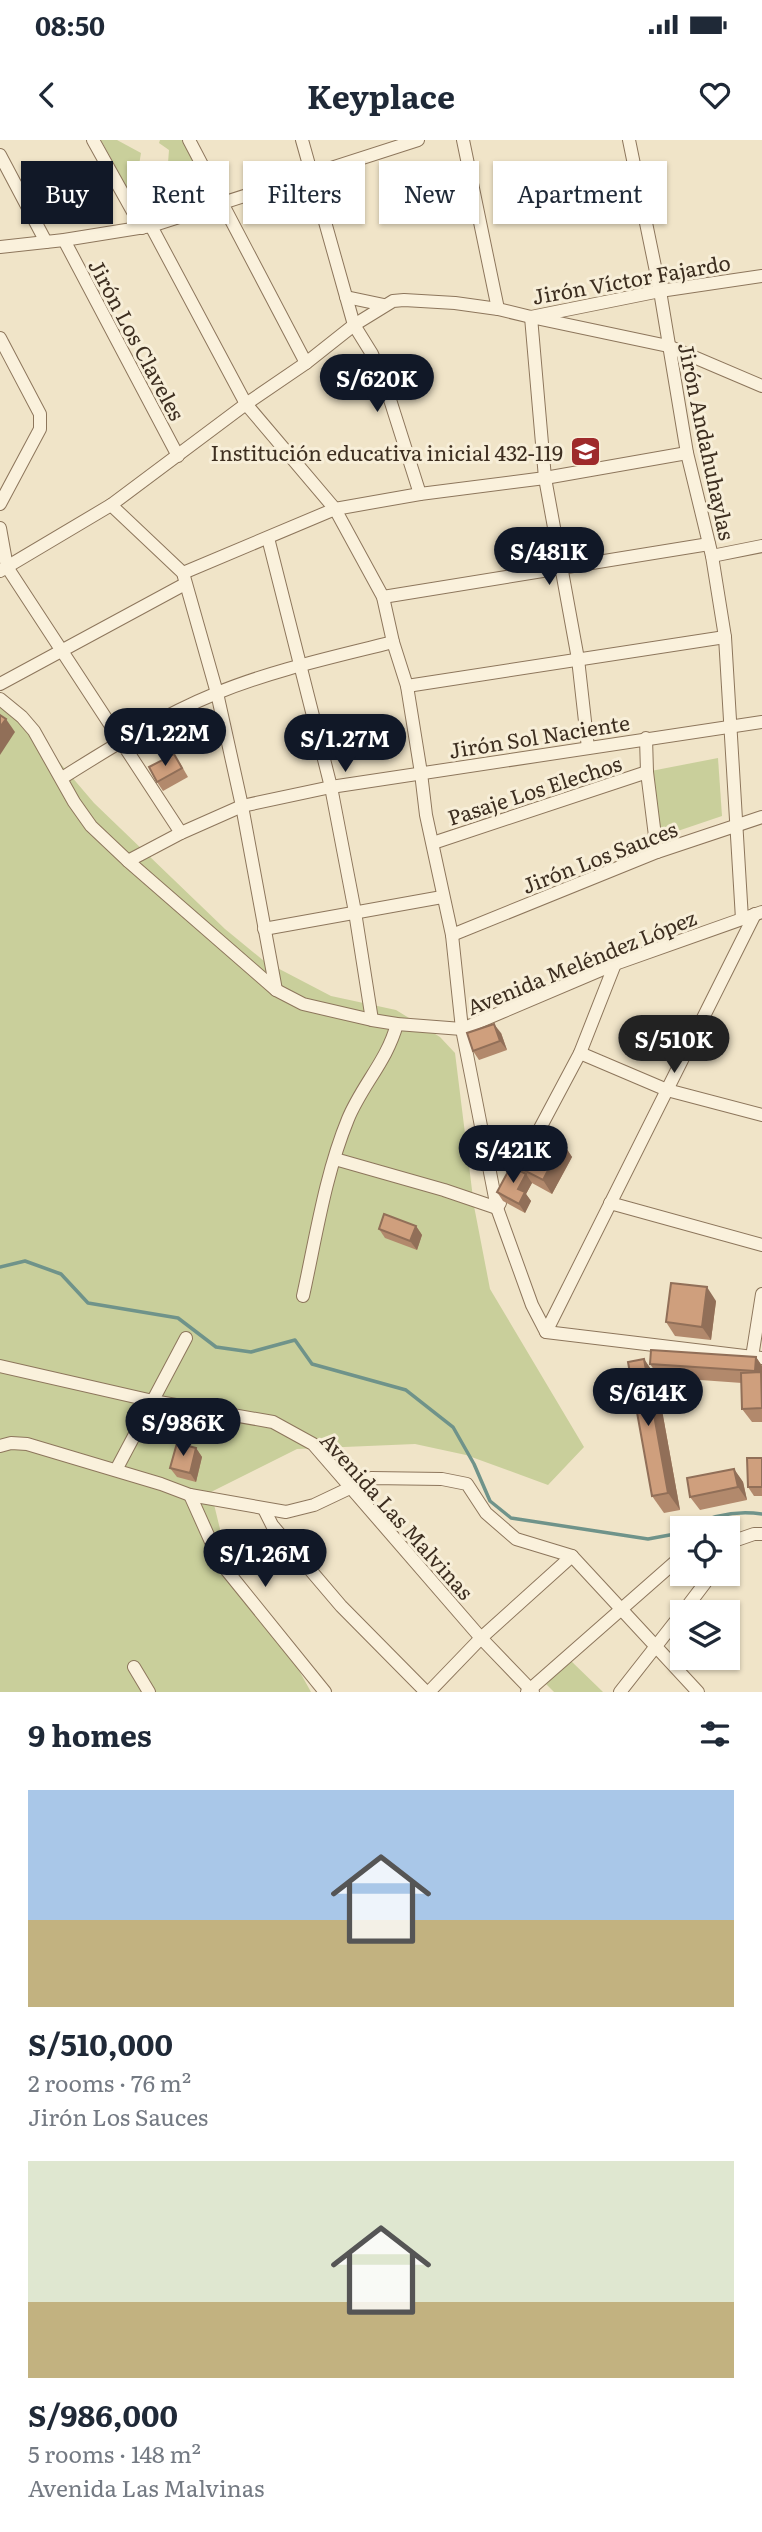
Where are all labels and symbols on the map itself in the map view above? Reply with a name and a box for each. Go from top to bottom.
street label: Jirón Víctor Fajardo [529,245,733,311]
street label: Jirón Los Claveles [82,253,194,425]
street label: Jirón Andahuhaylas [672,339,744,543]
pin: S/620K [320,355,434,414]
school or university icon: Institución educativa inicial 432-119 [569,434,603,468]
place label: Institución educativa inicial 432-119 [211,436,563,467]
pin: S/481K [492,528,606,587]
street label: Jirón Sol Naciente [446,705,632,765]
pin: S/1.22M [100,708,230,768]
pin: S/1.27M [280,714,410,774]
street label: Pasaje Los Elechos [443,746,625,832]
street label: Jirón Los Sauces [517,812,681,900]
street label: Avenida Meléndez López [462,901,700,1021]
pin: S/510K [617,1016,731,1075]
pin: S/421K [456,1126,570,1185]
pin: S/614K [591,1368,705,1428]
pin: S/986K [126,1398,240,1458]
street label: Avenida Las Malvinas [314,1424,482,1606]
pin: S/1.26M [200,1530,330,1589]

